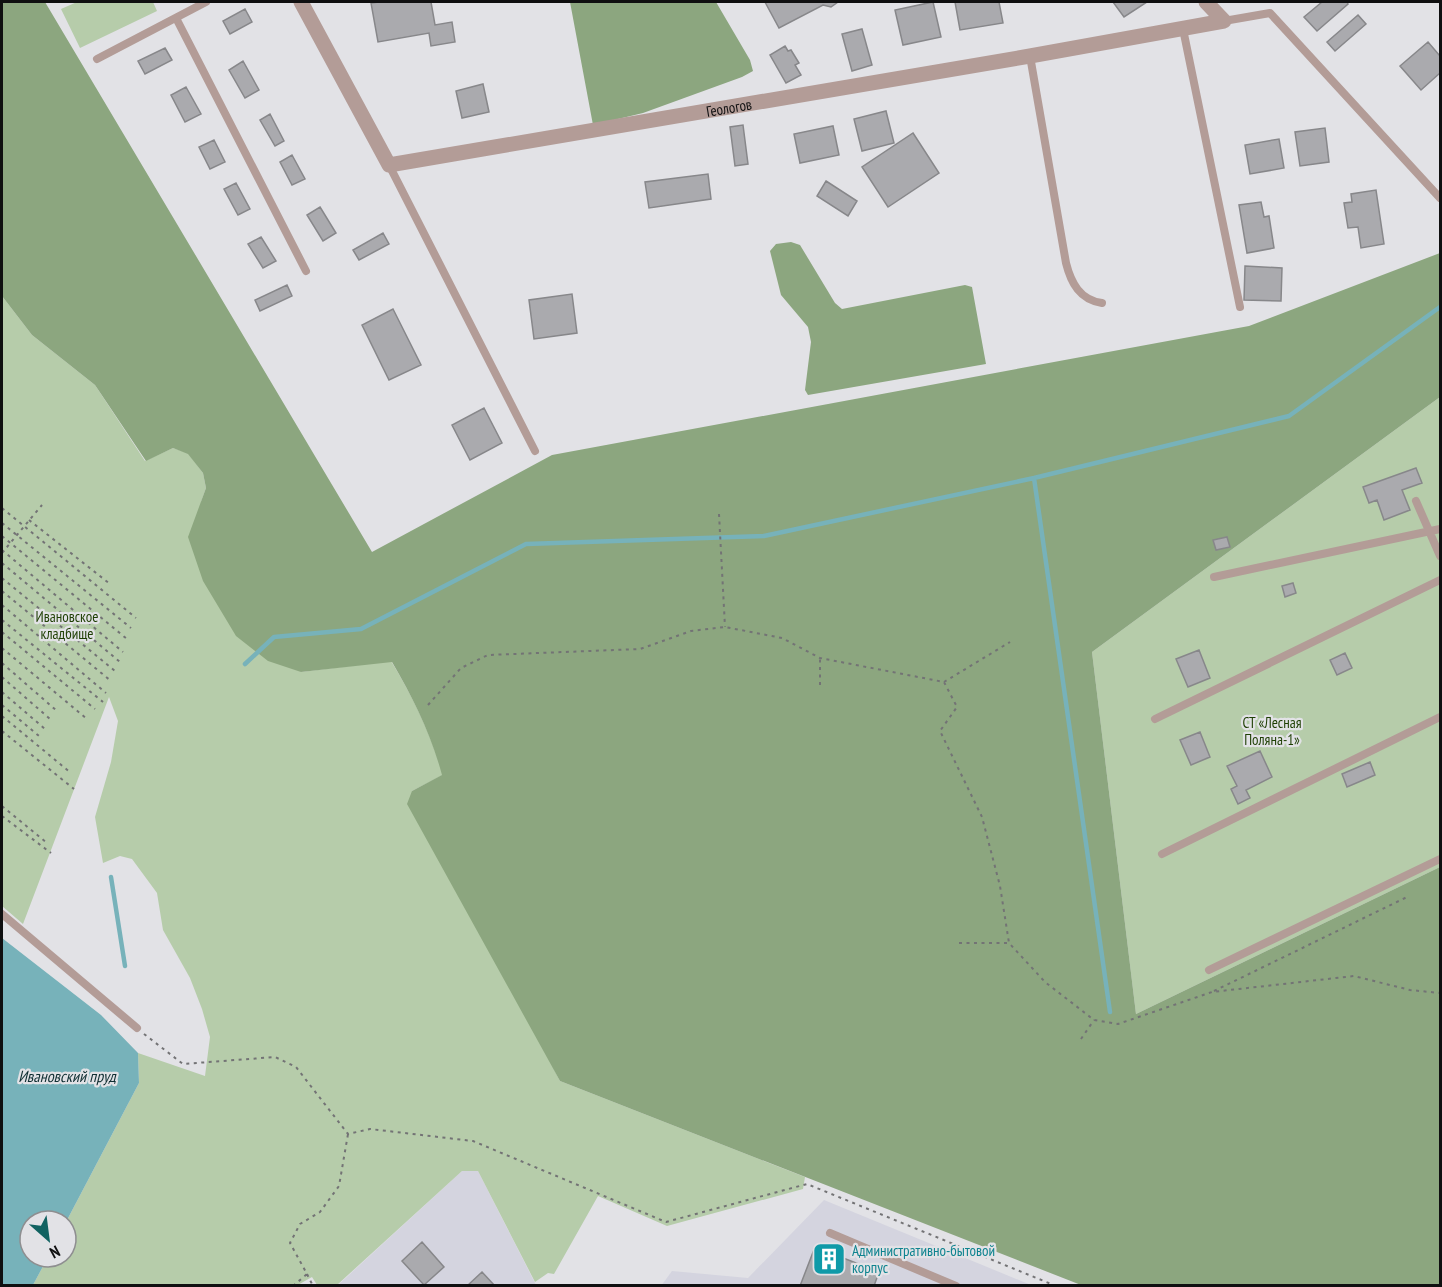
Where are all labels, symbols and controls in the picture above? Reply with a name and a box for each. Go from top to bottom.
street label: Геологов [705,94,753,120]
park label: Ивановское кладбище [36,607,98,643]
park label: СТ «Лесная Поляна-1» [1243,713,1302,749]
water label: Ивановский пруд [18,1066,117,1086]
north arrow [18,1209,78,1269]
text: N [47,1241,64,1263]
building icon: Административно-бытовой корпус [811,1241,847,1277]
place label: Административно-бытовой корпус [852,1241,995,1277]

